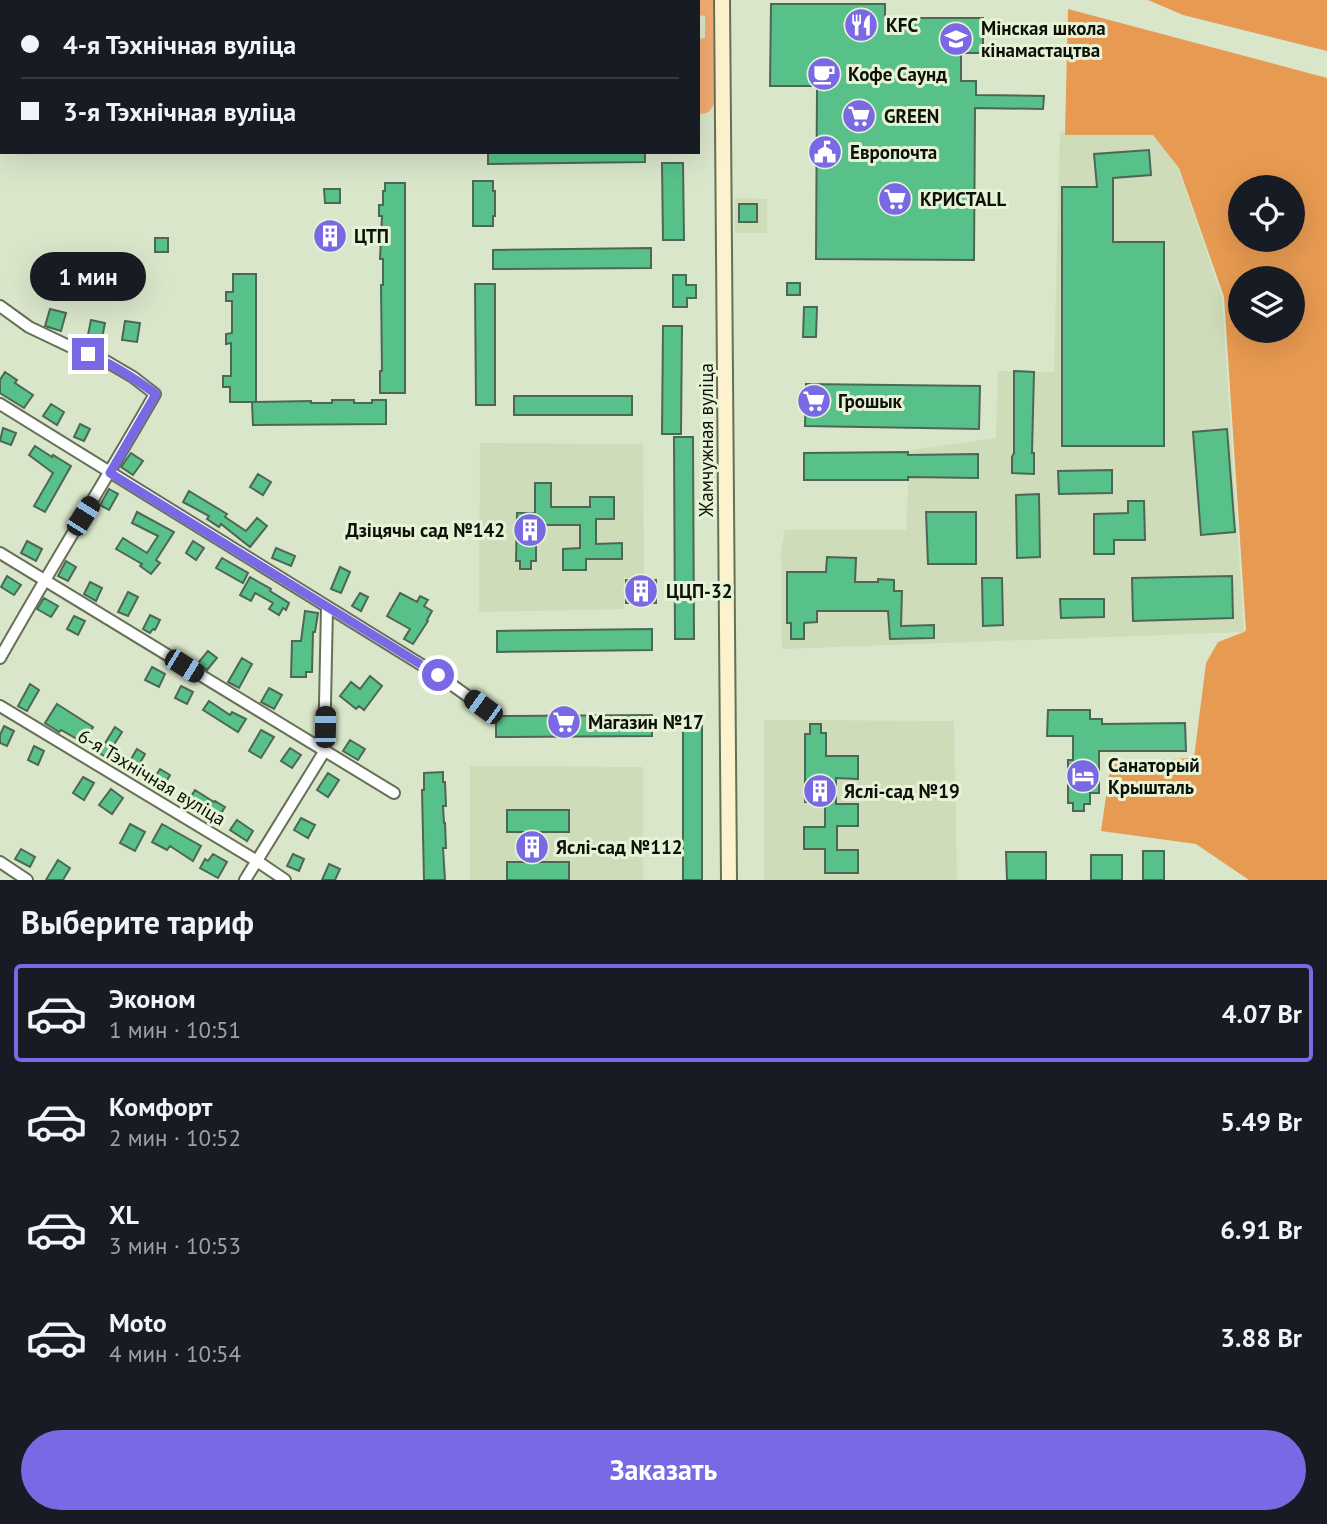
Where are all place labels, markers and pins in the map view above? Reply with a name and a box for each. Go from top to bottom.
restaurant icon: KFC [842,6,880,44]
place label: KFC [886,13,918,37]
place label: Мінская школа кінамастацтва [981,16,1106,62]
school or university icon: Мінская школа кінамастацтва [937,20,975,58]
cafe icon: Кофе Саунд [805,55,843,93]
place label: Кофе Саунд [848,62,947,86]
supermarket icon: GREEN [840,97,878,135]
place label: GREEN [884,104,939,128]
public building icon: Европочта [806,133,844,171]
place label: Европочта [850,140,937,164]
supermarket icon: КРИСТАLL [876,180,914,218]
place label: КРИСТАLL [920,187,1006,211]
building icon: ЦТП [311,217,349,255]
place label: ЦТП [354,224,389,248]
supermarket icon: Грошык [795,382,833,420]
place label: Грошык [838,389,903,413]
building icon: Дзіцячы сад №142 [511,511,549,549]
place label: Дзіцячы сад №142 [346,518,505,542]
building icon: ЦЦП-32 [622,572,660,610]
place label: ЦЦП-32 [666,579,732,603]
supermarket icon: Магазин №17 [545,703,583,741]
place label: Магазин №17 [588,710,704,734]
place label: Санаторый Крышталь [1108,753,1200,799]
hotel icon: Санаторый Крышталь [1064,757,1102,795]
building icon: Яслі-сад №19 [801,772,839,810]
place label: Яслі-сад №19 [844,779,960,803]
building icon: Яслі-сад №112 [513,828,551,866]
place label: Яслі-сад №112 [556,835,682,859]

